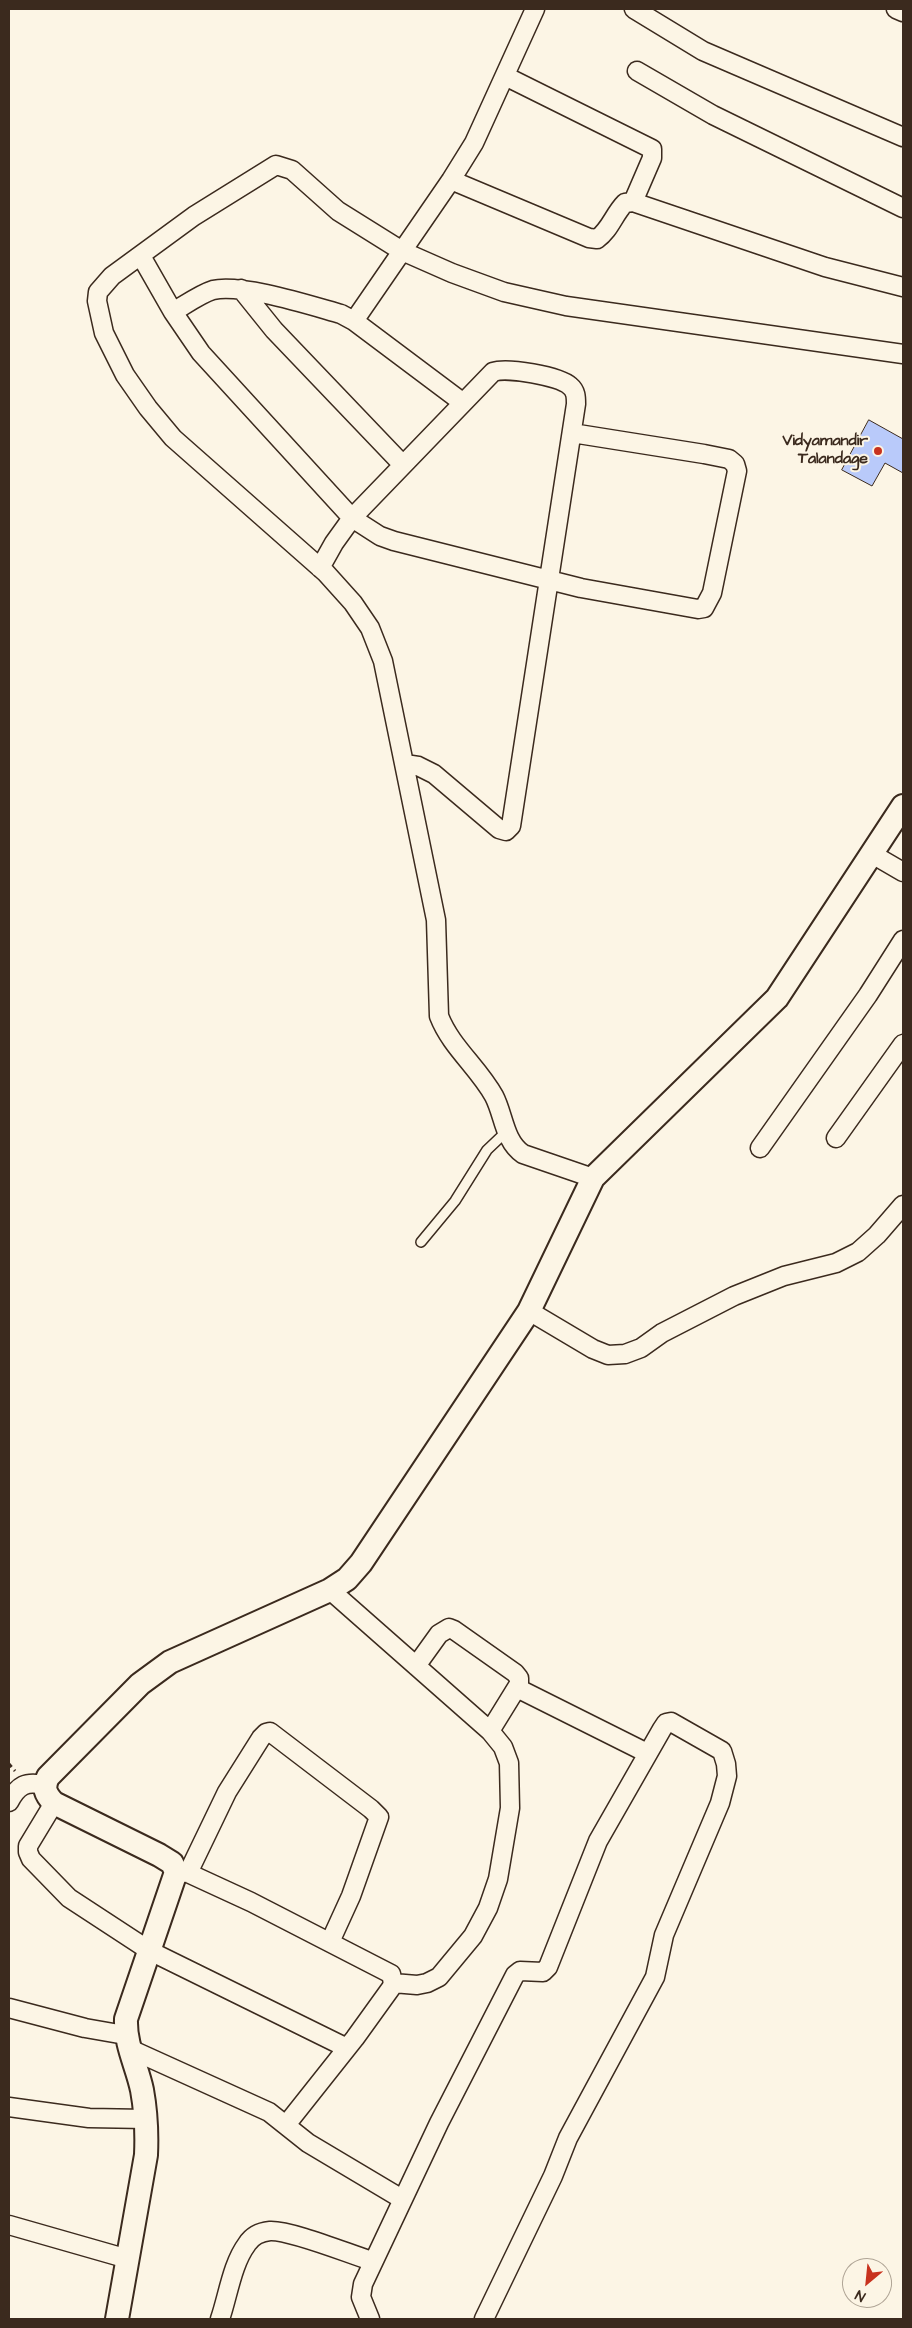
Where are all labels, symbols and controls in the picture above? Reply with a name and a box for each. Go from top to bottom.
place label: Vidyamandir Talandage [782,432,868,470]
marker: Vidyamandir Talandage [872,445,884,457]
north arrow [842,2258,892,2308]
text: N [852,2284,869,2306]

